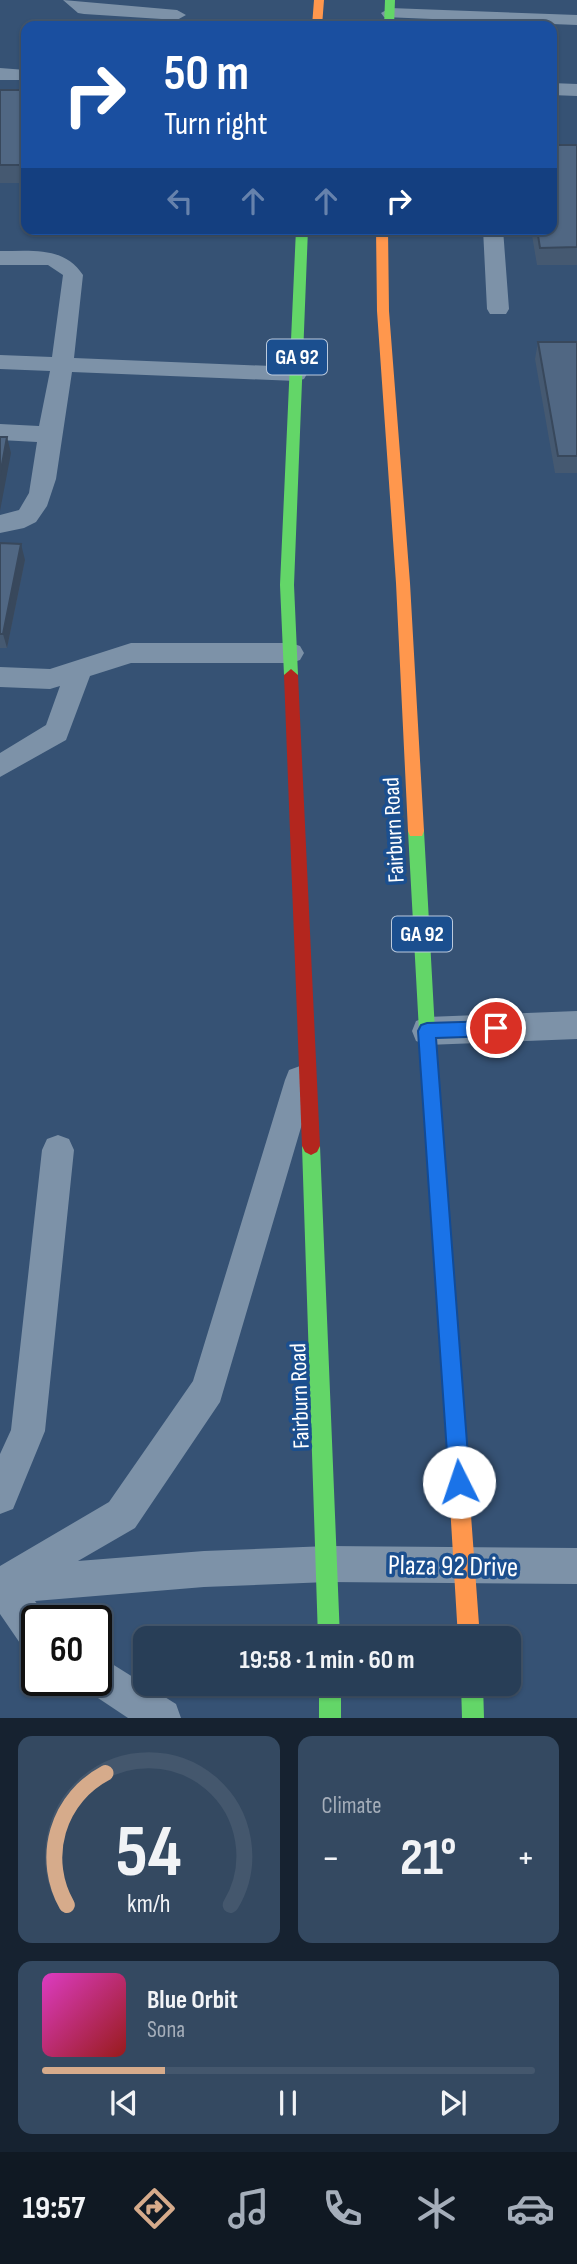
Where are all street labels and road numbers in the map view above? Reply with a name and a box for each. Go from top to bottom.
road number: GA 92 [267,340,327,374]
street label: Fairburn Road [377,776,411,883]
road number: GA 92 [392,916,452,951]
street label: Fairburn Road [284,1343,316,1449]
street label: Plaza 92 Drive [387,1549,518,1584]

